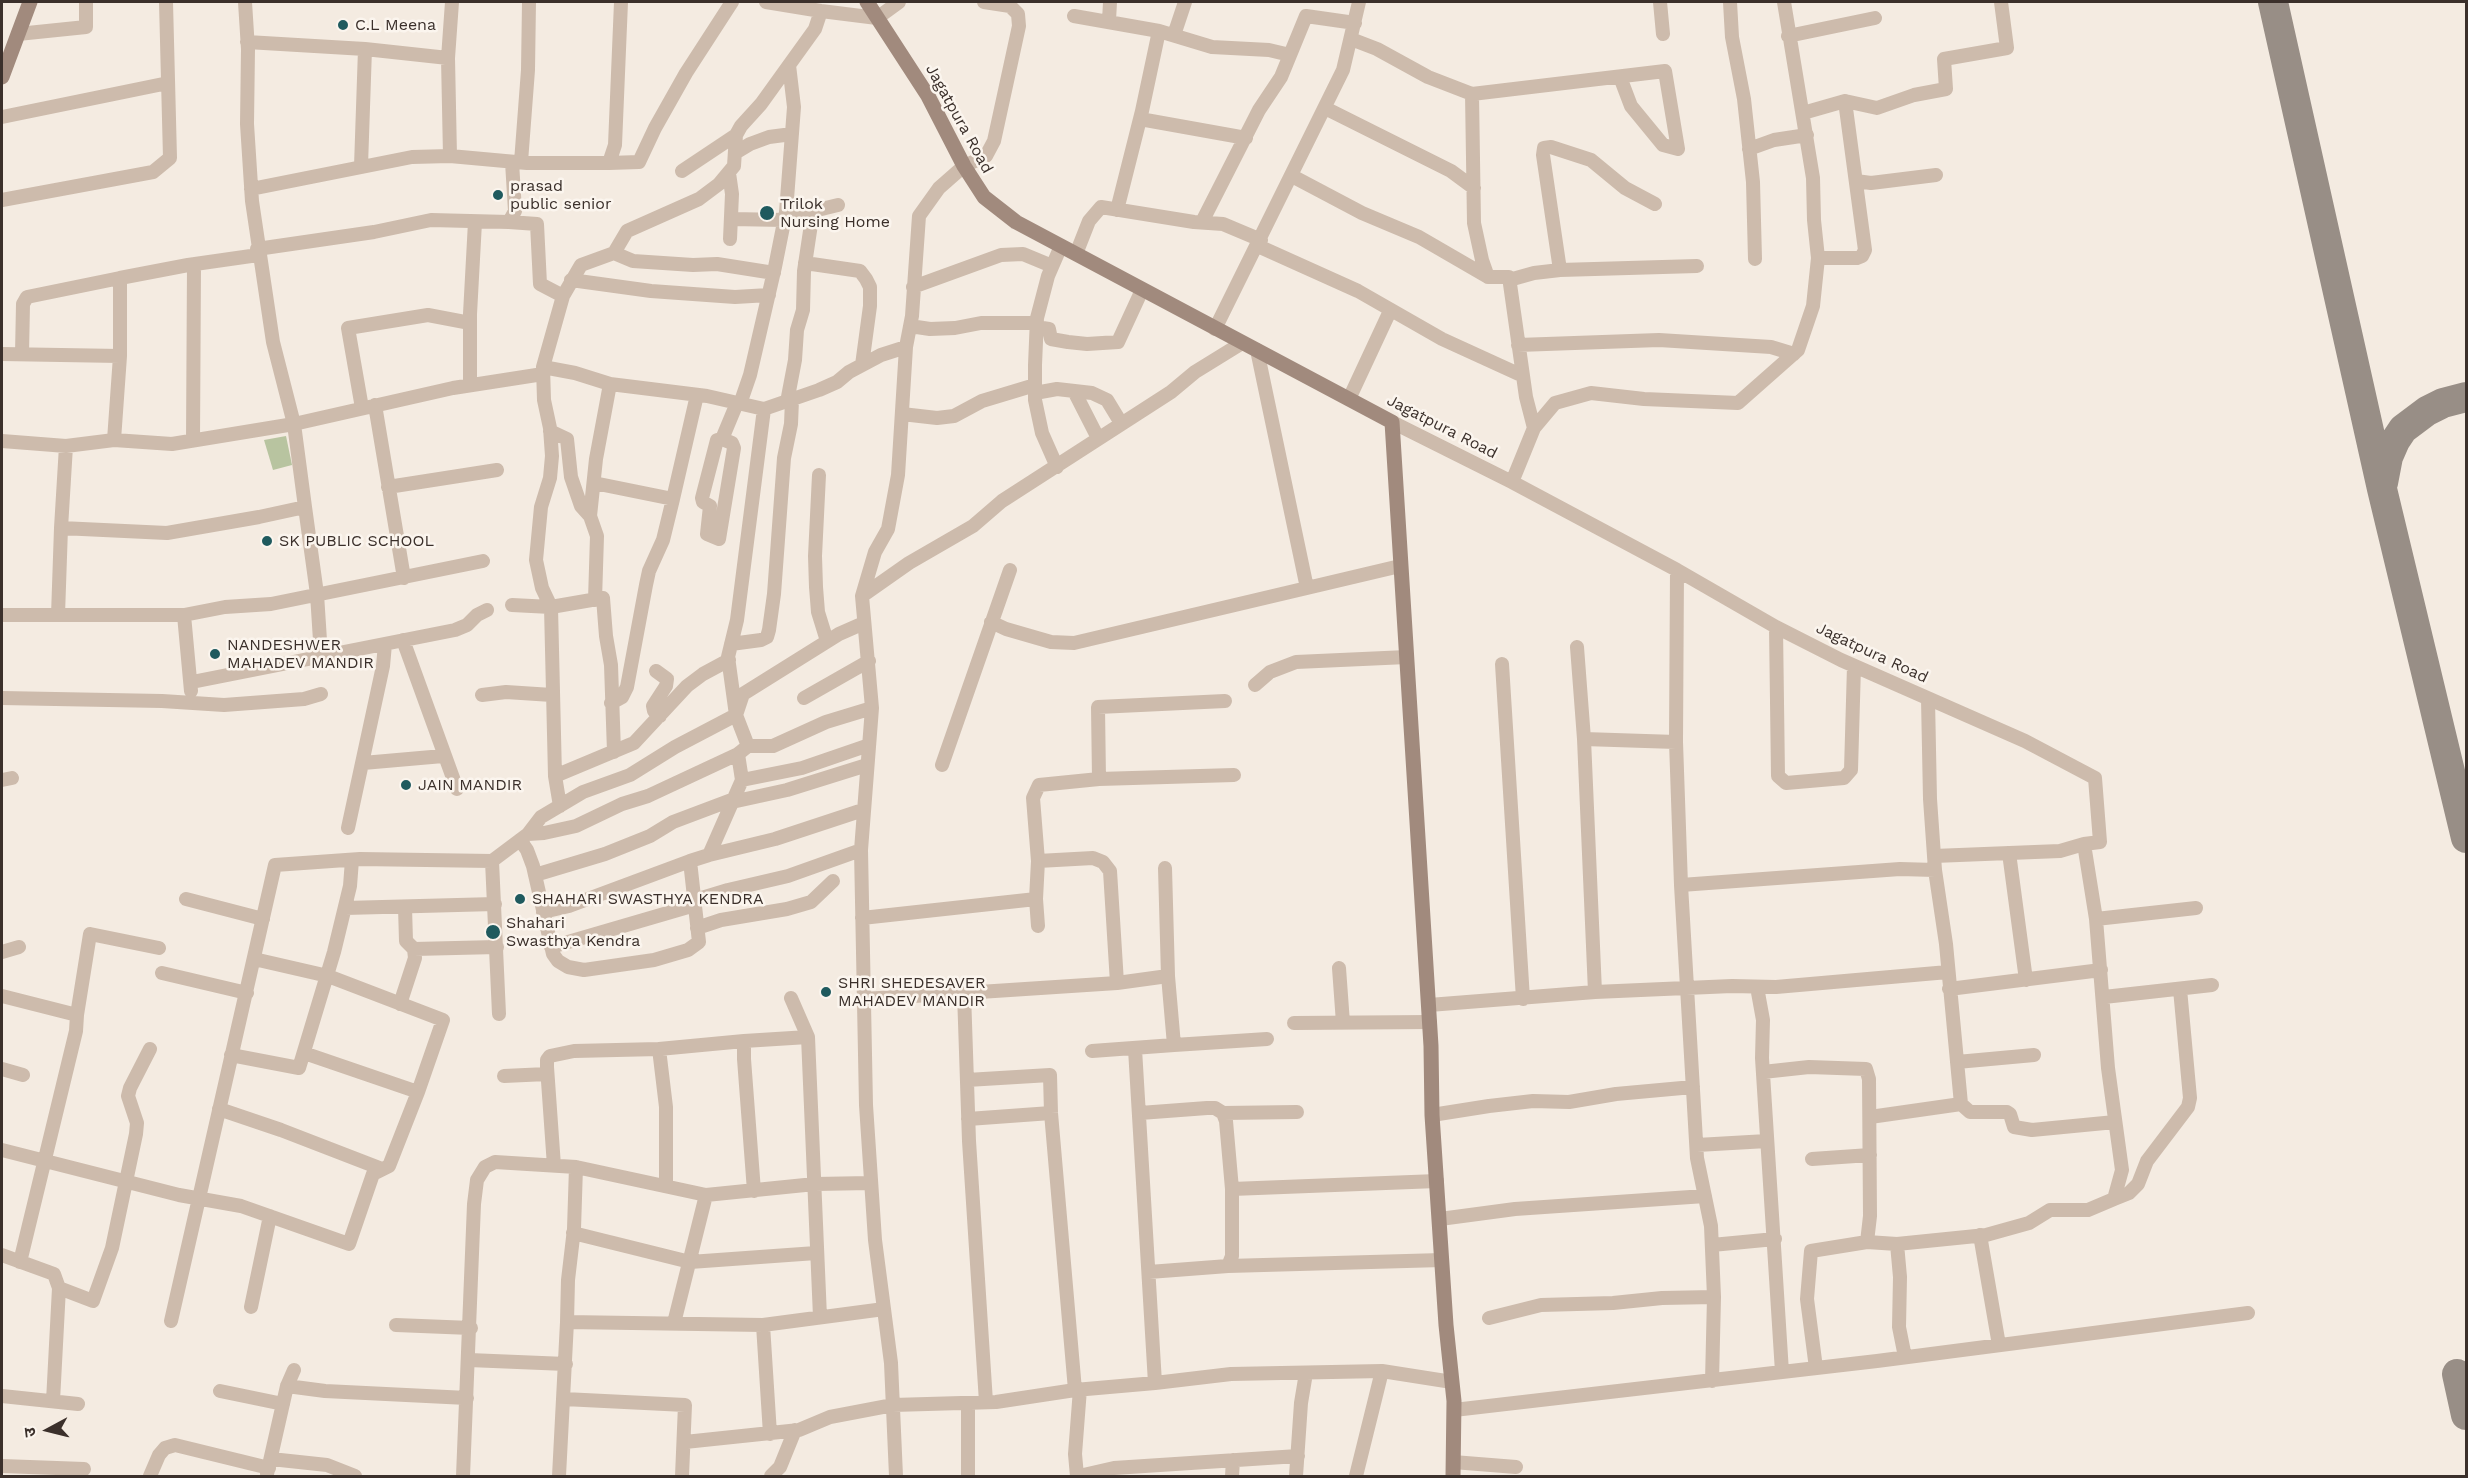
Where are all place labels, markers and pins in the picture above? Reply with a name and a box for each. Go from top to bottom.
place label: C.L Meena [355,15,436,35]
marker: C.L Meena [336,18,350,32]
place label: prasad public senior [510,176,611,214]
marker: prasad public senior [491,188,505,202]
place label: Trilok Nursing Home [780,194,890,232]
marker: Trilok Nursing Home [758,204,776,222]
place label: SK PUBLIC SCHOOL [279,531,434,551]
marker: SK PUBLIC SCHOOL [260,534,274,548]
place label: NANDESHWER MAHADEV MANDIR [227,635,374,673]
marker: NANDESHWER MAHADEV MANDIR [208,647,222,661]
place label: JAIN MANDIR [418,775,522,795]
marker: JAIN MANDIR [399,778,413,792]
place label: SHAHARI SWASTHYA KENDRA [532,889,764,909]
marker: SHAHARI SWASTHYA KENDRA [513,892,527,906]
place label: Shahari Swasthya Kendra [506,913,640,951]
marker: Shahari Swasthya Kendra [484,923,502,941]
place label: SHRI SHEDESAVER MAHADEV MANDIR [838,973,986,1011]
marker: SHRI SHEDESAVER MAHADEV MANDIR [819,985,833,999]

